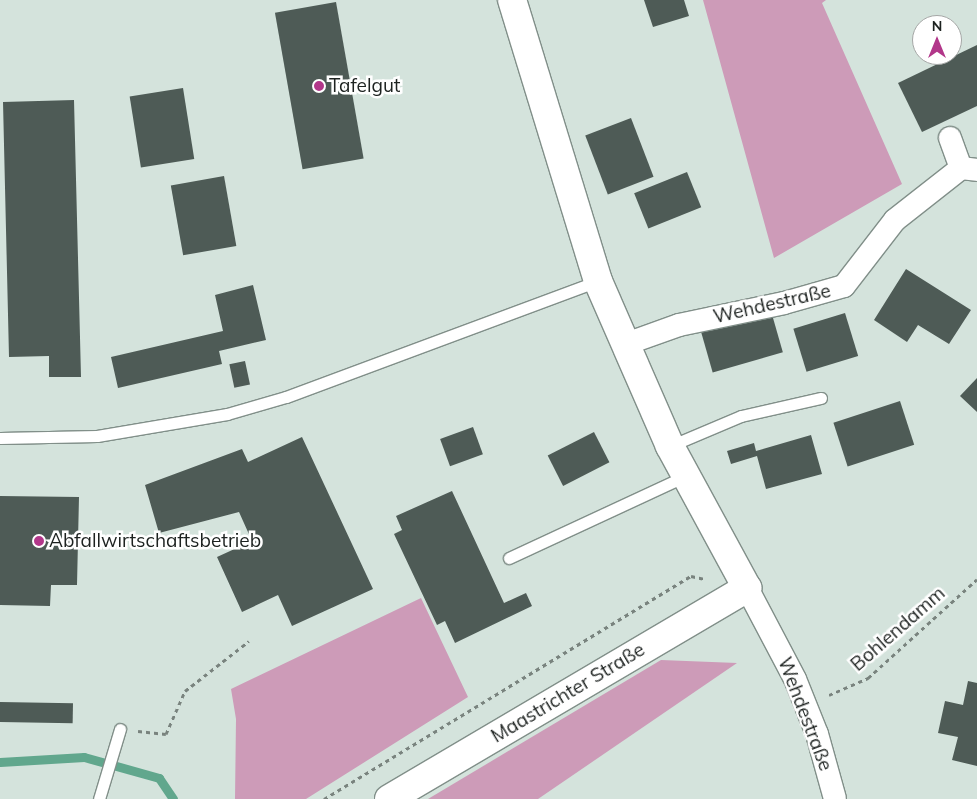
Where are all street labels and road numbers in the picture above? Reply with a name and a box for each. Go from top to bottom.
street label: Wehdestraße [711,279,833,329]
street label: Bohlendamm [846,582,950,676]
street label: Maastrichter Straße [487,638,649,748]
street label: Wehdestraße [773,654,837,774]

